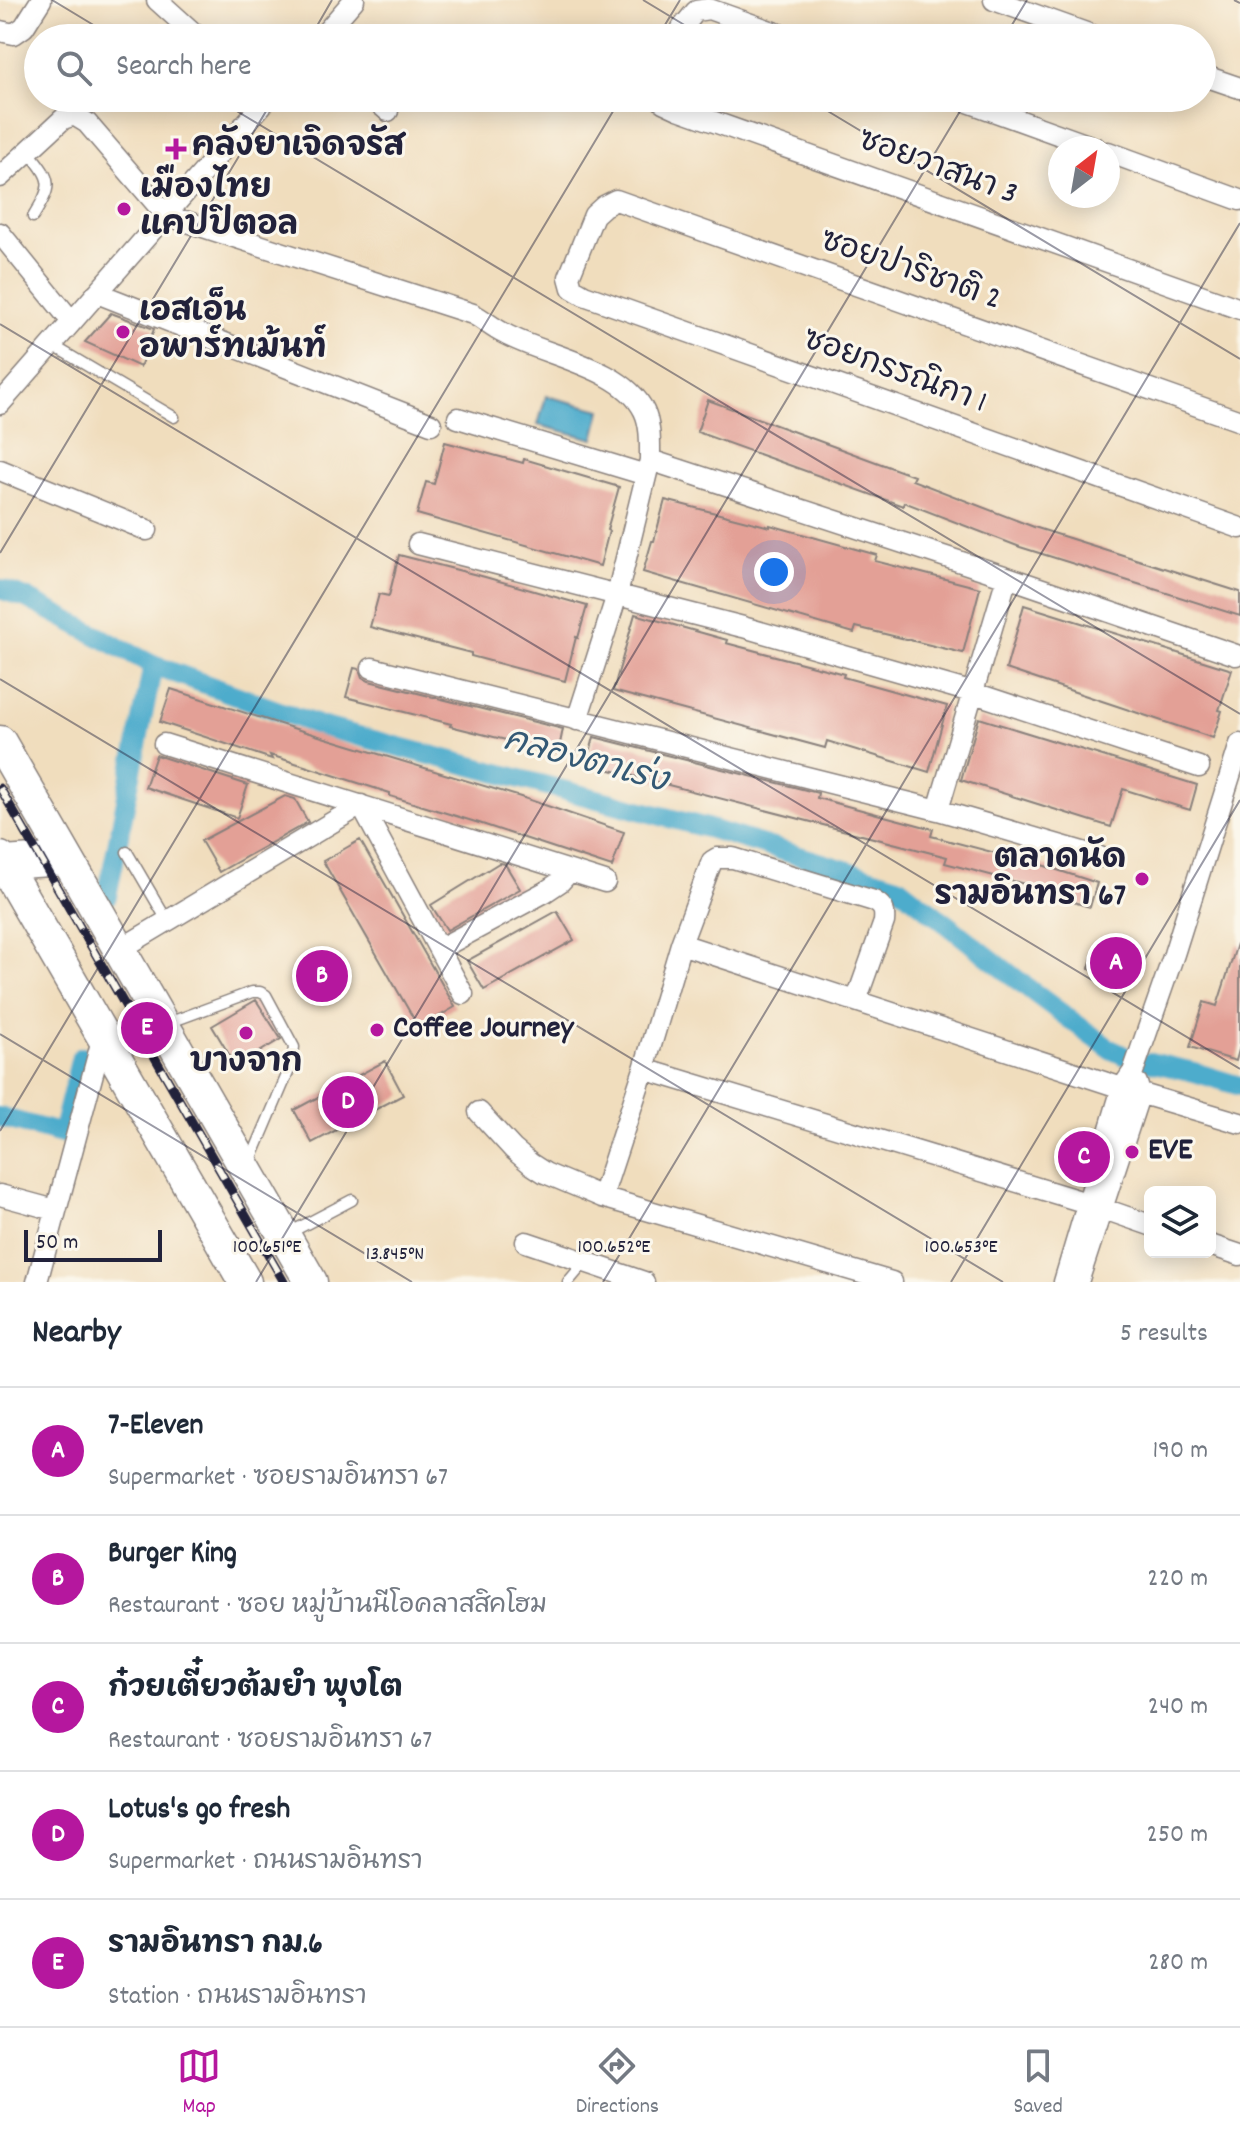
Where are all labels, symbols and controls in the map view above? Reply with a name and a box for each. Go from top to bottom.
search box [24,24,1216,112]
icon: search [52,46,96,90]
text: Search here [116,47,252,90]
street label: ซอยวาสนา 3 [851,119,1023,219]
place label: คลังยาเจิดจรัส [192,124,407,172]
north arrow [1048,136,1120,208]
marker: คลังยาเจิดจรัส [167,140,185,158]
place label: เมืองไทย แคปปิตอล [140,164,298,251]
marker: เมืองไทย แคปปิตอล [115,200,133,218]
street label: ซอยปาริชาติ 2 [813,220,1007,324]
place label: เอสเอ็น อพาร์ทเม้นท์ [139,286,327,374]
street label: ซอยกรรณิกา 1 [796,318,992,428]
marker: เอสเอ็น อพาร์ทเม้นท์ [114,323,132,341]
your location [754,552,794,592]
water label: คลองตาเร่ง [498,716,675,809]
place label: ตลาดนัด รามอินทรา 67 [934,836,1126,921]
marker: ตลาดนัด รามอินทรา 67 [1133,870,1151,888]
pin: A [1090,933,1142,993]
pin: B [296,946,348,1006]
pin: E [121,998,173,1058]
place label: Coffee Journey [393,1007,575,1053]
marker: Coffee Journey [368,1021,386,1039]
marker: บางจาก [237,1024,255,1042]
place label: บางจาก [190,1042,302,1088]
pin: D [322,1072,374,1132]
pin: C [1058,1127,1110,1187]
place label: EVE [1148,1129,1193,1175]
marker: EVE [1123,1143,1141,1161]
map controls [1144,1186,1216,1258]
button: layers [1144,1186,1216,1258]
scale bar [24,1226,162,1262]
text: 50 m [36,1228,78,1259]
text: 100.651°E [233,1234,301,1262]
text: 100.652°E [578,1234,650,1262]
text: 100.653°E [925,1234,997,1262]
text: 13.845°N [366,1241,424,1269]
text: Nearby [32,1310,121,1359]
text: 5 results [1120,1316,1208,1353]
text: 7-Eleven [108,1406,203,1449]
text: A [51,1433,65,1470]
text: 190 m [1152,1433,1208,1470]
text: Supermarket · ซอยรามอินทรา 67 [108,1460,448,1497]
text: Burger King [108,1534,237,1577]
text: B [52,1561,64,1598]
text: 220 m [1147,1561,1208,1598]
text: Restaurant · ซอย หมู่บ้านนีโอคลาสสิคโฮม [108,1588,547,1625]
text: ก๋วยเตี๋ยวต้มยำ พุงโต [108,1669,403,1712]
text: C [52,1689,64,1726]
text: 240 m [1148,1689,1208,1726]
text: Restaurant · ซอยรามอินทรา 67 [108,1723,432,1760]
text: Lotus's go fresh [108,1790,290,1833]
text: D [51,1817,65,1854]
text: 250 m [1147,1817,1208,1854]
text: Supermarket · ถนนรามอินทรา [108,1844,423,1881]
text: รามอินทรา กม.6 [108,1925,323,1968]
text: E [52,1945,64,1982]
text: 280 m [1148,1945,1208,1982]
text: Station · ถนนรามอินทรา [108,1979,367,2016]
tab: Map [177,2044,221,2123]
tab: Directions [576,2044,659,2123]
tab: Saved [1014,2044,1063,2123]

